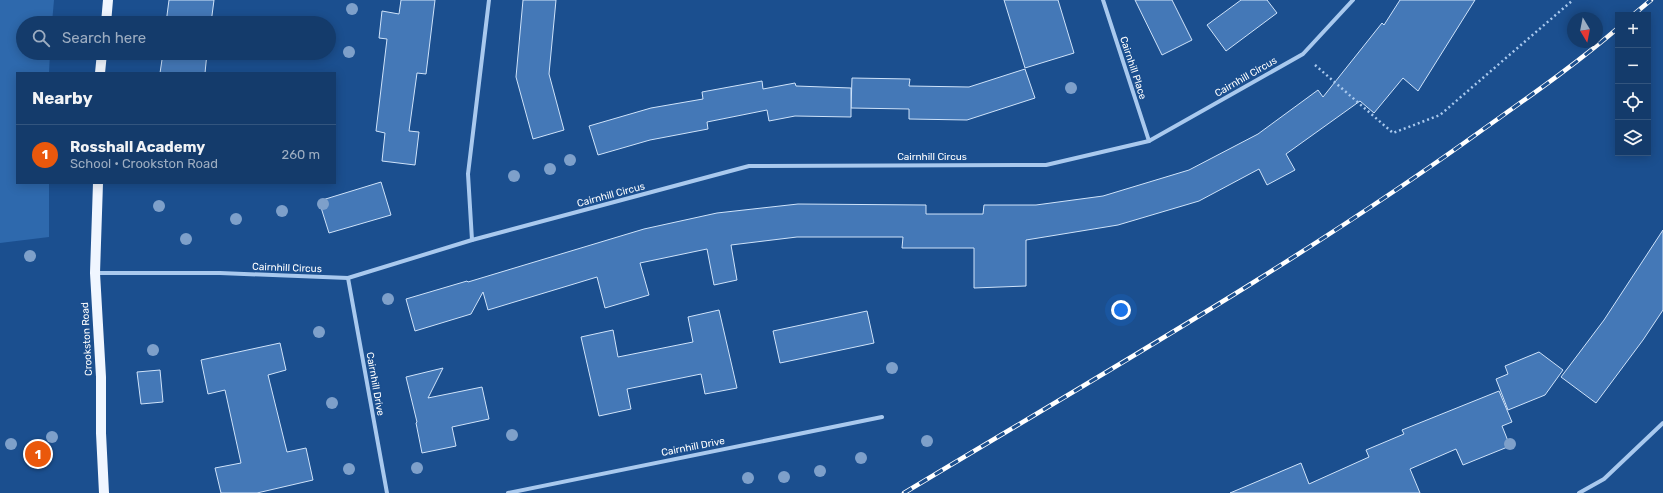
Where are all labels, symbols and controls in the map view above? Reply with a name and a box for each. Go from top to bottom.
north arrow [1567,12,1603,48]
map controls [1615,12,1651,156]
button: + [1615,12,1651,48]
search box [16,16,336,60]
icon: search [30,27,52,49]
text: Search here [62,29,146,47]
street label: Cairnhill Place [1117,35,1149,102]
button: − [1615,48,1651,84]
street label: Cairnhill Circus [1213,54,1279,100]
button: locate [1615,84,1651,120]
text: Nearby [32,88,93,108]
button: layers [1615,120,1651,156]
text: Rosshall Academy [70,138,205,156]
text: 1 [42,147,48,162]
text: 260 m [282,147,320,162]
street label: Cairnhill Circus [897,151,967,163]
text: School · Crookston Road [70,156,218,171]
street label: Cairnhill Circus [576,180,646,210]
street label: Cairnhill Circus [252,261,322,275]
your location [1111,300,1131,320]
street label: Crookston Road [79,302,95,376]
street label: Cairnhill Drive [364,351,387,417]
street label: Cairnhill Drive [660,435,726,459]
pin: 1 [25,439,51,469]

